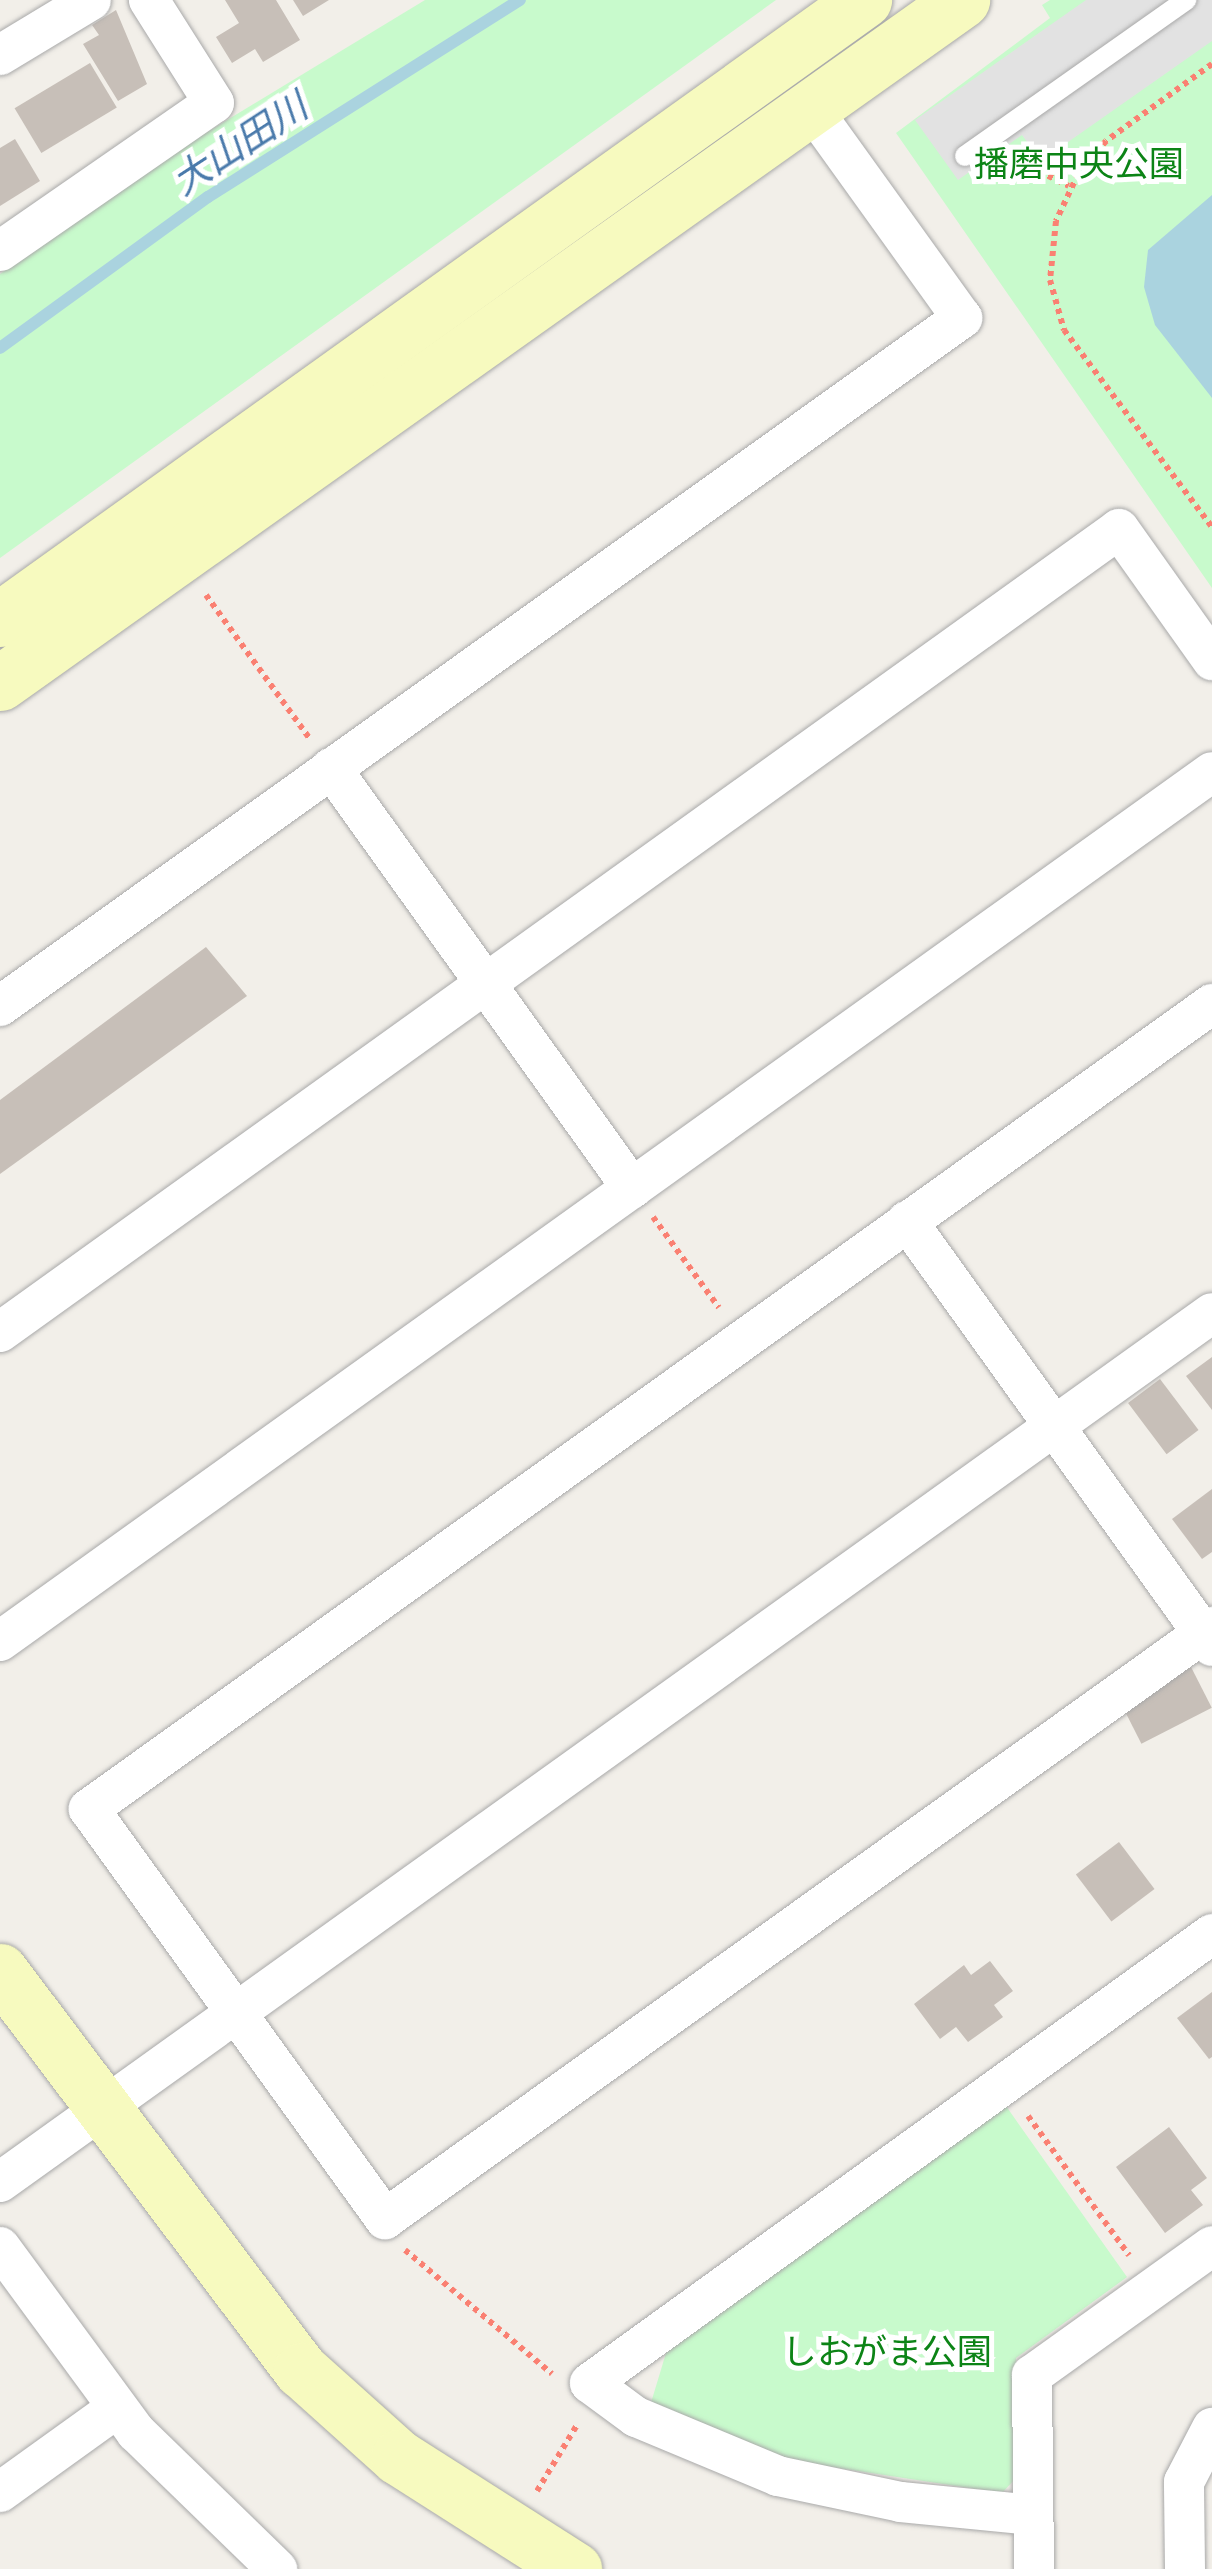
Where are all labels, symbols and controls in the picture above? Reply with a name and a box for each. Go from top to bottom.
water label: 大山田川 [163,82,315,204]
park label: 播磨中央公園 [974,142,1184,184]
park label: しおがま公園 [782,2330,992,2372]

